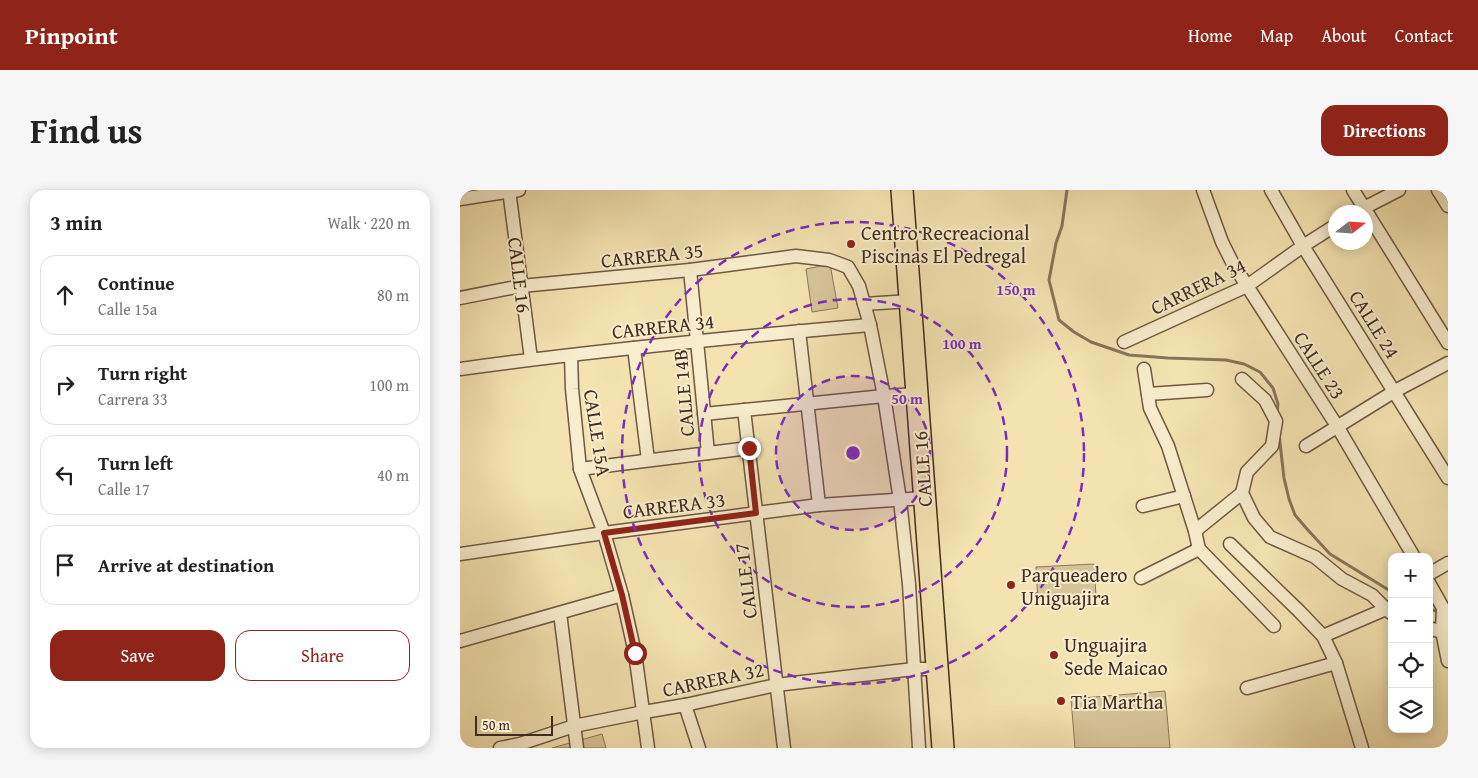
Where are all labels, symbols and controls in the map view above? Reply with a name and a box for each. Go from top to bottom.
text: Pinpoint [25,18,118,53]
text: Home [1188,22,1232,49]
text: Map [1260,22,1293,49]
text: About [1321,22,1367,49]
text: Contact [1395,22,1453,49]
text: Find us [30,105,143,156]
button: Directions [1321,105,1448,156]
north arrow [1328,205,1373,250]
text: 3 min [50,207,102,238]
text: Walk · 220 m [327,211,410,235]
place label: Centro Recreacional Piscinas El Pedregal [861,218,1030,270]
street label: CARRERA 35 [599,235,705,275]
street label: CALLE 16 [501,236,539,314]
marker: Centro Recreacional Piscinas El Pedregal [845,238,857,250]
street label: CARRERA 34 [1145,250,1251,322]
text: Continue [98,269,175,297]
text: 150 m [996,279,1036,300]
icon: ahead [51,281,79,309]
text: 80 m [377,283,409,307]
street label: CALLE 24 [1343,284,1407,364]
text: Calle 15a [98,297,157,321]
street label: CARRERA 34 [610,306,716,346]
street label: CALLE 23 [1287,325,1353,405]
text: 100 m [942,333,982,354]
street label: CALLE 14B [665,348,701,438]
text: Turn right [98,359,187,387]
icon: right [51,371,79,399]
text: 100 m [369,373,409,397]
text: Carrera 33 [98,387,168,411]
street label: CALLE 15A [577,387,619,479]
text: 50 m [891,388,923,409]
street label: CALLE 16 [905,430,939,508]
route end [738,437,761,460]
centre of rings [844,444,862,462]
text: Turn left [98,449,173,477]
icon: left [51,461,79,489]
text: 40 m [377,463,409,487]
text: Calle 17 [98,477,150,501]
street label: CARRERA 33 [621,484,727,526]
street label: CALLE 17 [726,542,764,620]
icon: arrive [51,551,79,579]
text: Arrive at destination [98,551,274,579]
map controls [1388,553,1433,733]
button: + [1388,553,1433,598]
place label: Parqueadero Uniguajira [1021,560,1128,612]
marker: Parqueadero Uniguajira [1005,579,1017,591]
button: − [1388,598,1433,643]
button: Save [50,630,225,681]
button: Share [235,630,410,681]
place label: Unguajira Sede Maicao [1064,630,1168,682]
route start [624,642,647,665]
button: locate [1388,643,1433,688]
marker: Unguajira Sede Maicao [1048,649,1060,661]
street label: CARRERA 32 [660,654,766,704]
place label: Tia Martha [1071,687,1164,716]
button: layers [1388,688,1433,733]
marker: Tia Martha [1055,695,1067,707]
scale bar [475,713,552,736]
text: 50 m [482,715,510,735]

